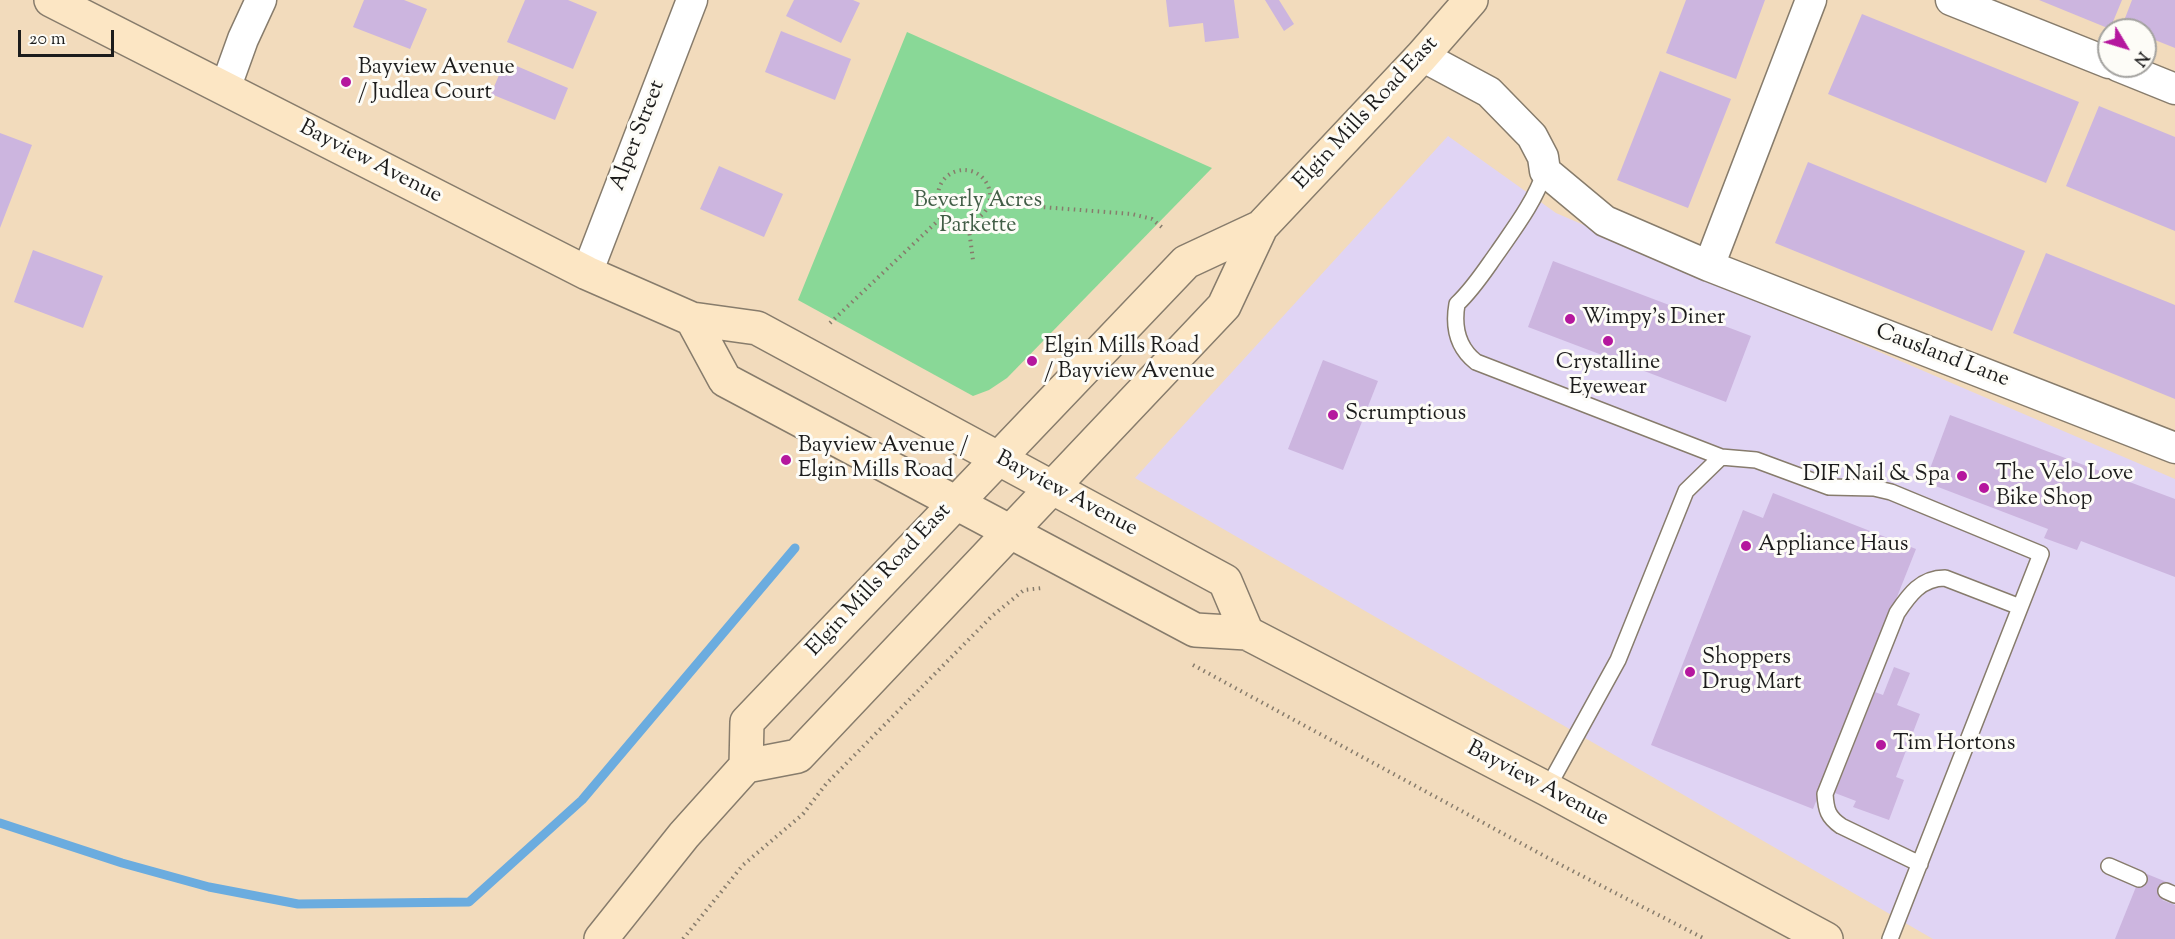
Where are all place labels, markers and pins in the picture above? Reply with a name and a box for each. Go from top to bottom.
place label: Bayview Avenue / Judlea Court [358,56,515,107]
marker: Bayview Avenue / Judlea Court [339,75,353,89]
place label: Wimpy's Diner [1582,306,1725,332]
marker: Wimpy's Diner [1563,312,1577,326]
marker: Crystalline Eyewear [1601,334,1615,348]
place label: Elgin Mills Road / Bayview Avenue [1044,335,1215,386]
place label: Crystalline Eyewear [1556,351,1660,402]
marker: Elgin Mills Road / Bayview Avenue [1025,354,1039,368]
place label: Scrumptious [1345,402,1466,428]
marker: Scrumptious [1326,408,1340,422]
place label: Bayview Avenue / Elgin Mills Road [798,434,969,486]
marker: Bayview Avenue / Elgin Mills Road [779,453,793,467]
place label: The Velo Love Bike Shop [1996,462,2133,514]
place label: DIF Nail & Spa [1803,463,1950,489]
marker: DIF Nail & Spa [1955,469,1969,483]
marker: The Velo Love Bike Shop [1977,481,1991,495]
place label: Appliance Haus [1758,533,1908,559]
marker: Appliance Haus [1739,539,1753,553]
place label: Shoppers Drug Mart [1702,646,1802,698]
marker: Shoppers Drug Mart [1683,665,1697,679]
place label: Tim Hortons [1893,732,2015,758]
marker: Tim Hortons [1874,738,1888,752]

